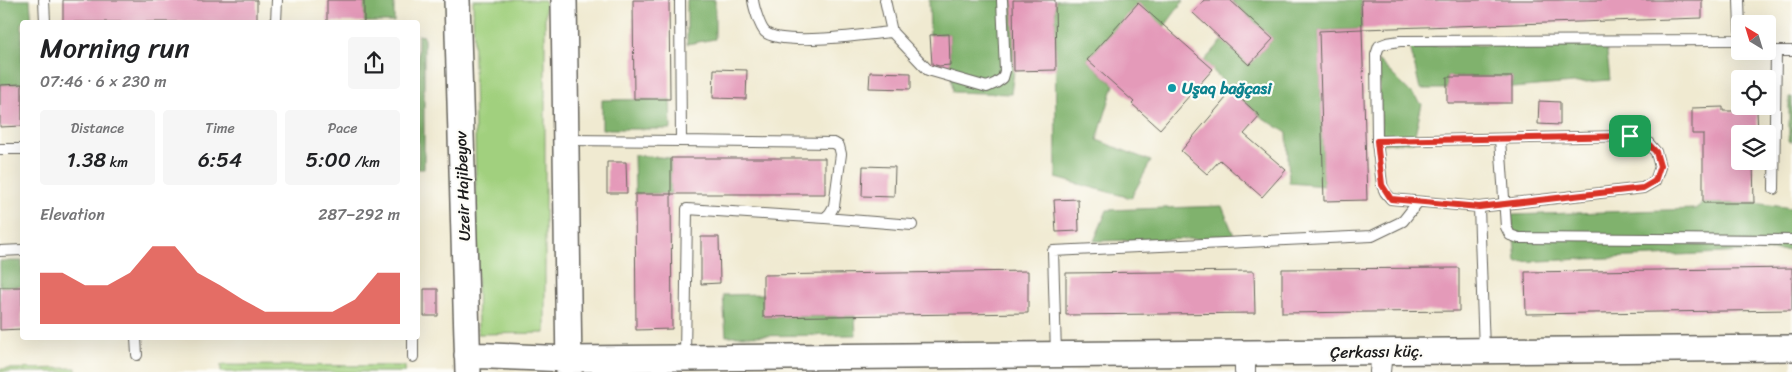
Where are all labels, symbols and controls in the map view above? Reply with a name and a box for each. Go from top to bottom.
north arrow [1731,15,1776,60]
map controls [1731,15,1776,170]
text: Morning run [40,23,190,72]
button: share [348,37,400,89]
text: 07:46 · 6 × 230 m [40,67,167,96]
button: locate [1731,70,1776,115]
place label: Uşaq bağçasi [1182,74,1273,103]
marker: Uşaq bağçasi [1166,82,1178,94]
pin [1609,115,1651,157]
text: Distance [71,116,124,141]
text: Time [205,116,235,141]
text: Pace [328,116,358,141]
icon: arrive [1616,122,1644,150]
button: layers [1731,125,1776,170]
street label: Uzeir Hajibeyov [446,130,479,241]
text: 1.38 [67,141,106,179]
text: 6:54 [198,141,242,179]
text: 5:00 [305,141,351,179]
text: km [106,150,128,175]
text: /km [351,150,380,175]
text: Elevation [40,200,105,229]
text: 287–292 m [318,200,400,229]
street label: Çerkassı küç. [1330,336,1424,367]

